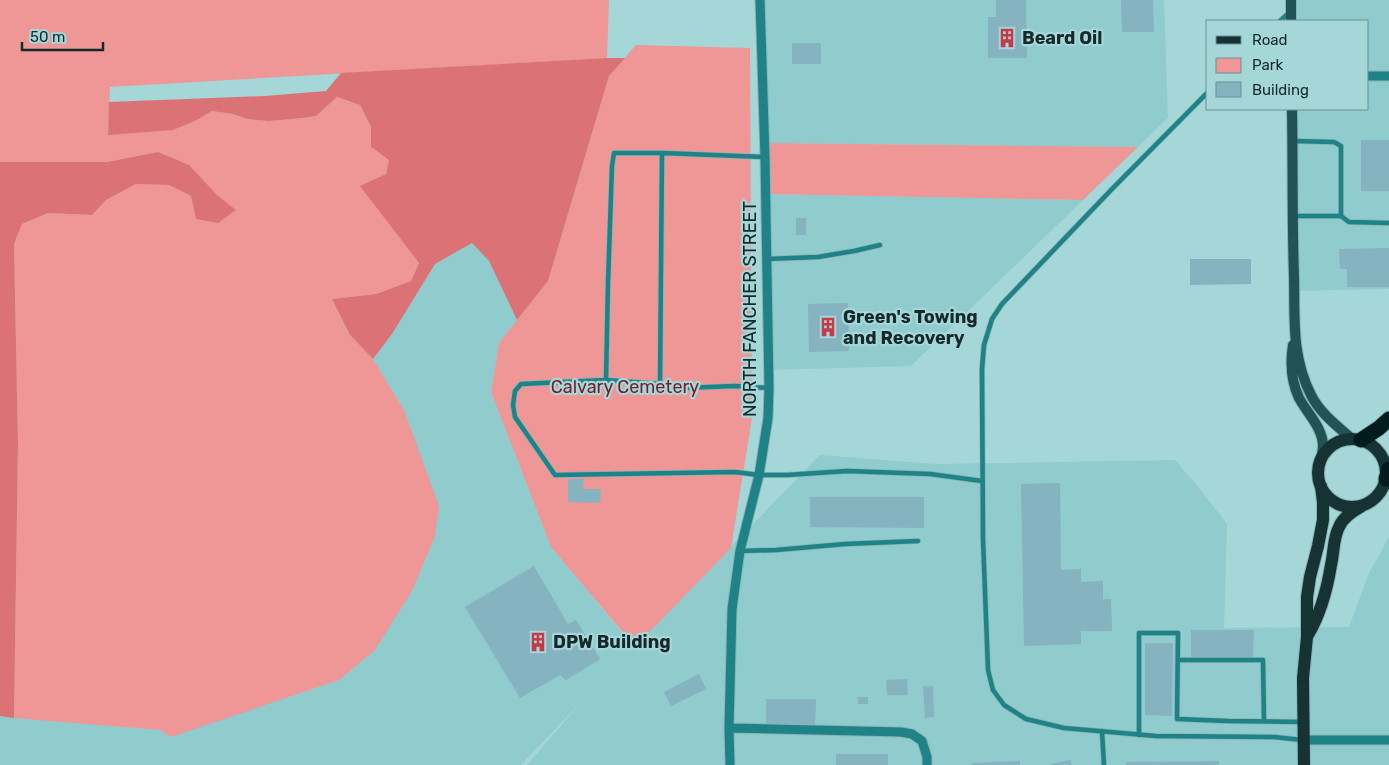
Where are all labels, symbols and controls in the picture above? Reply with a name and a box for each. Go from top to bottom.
scale bar [22,20,104,52]
legend [1206,20,1369,110]
building icon: Beard Oil [996,27,1018,49]
place label: Beard Oil [1022,27,1102,49]
text: 50 m [30,28,65,46]
text: Road [1252,31,1288,49]
text: Park [1252,56,1283,74]
text: Building [1252,81,1309,99]
street label: NORTH FANCHER STREET [739,201,761,417]
place label: Green's Towing and Recovery [843,306,978,349]
building icon: Green's Towing and Recovery [817,316,839,338]
park label: Calvary Cemetery [551,376,699,398]
building icon: DPW Building [527,631,549,653]
place label: DPW Building [553,631,671,653]

